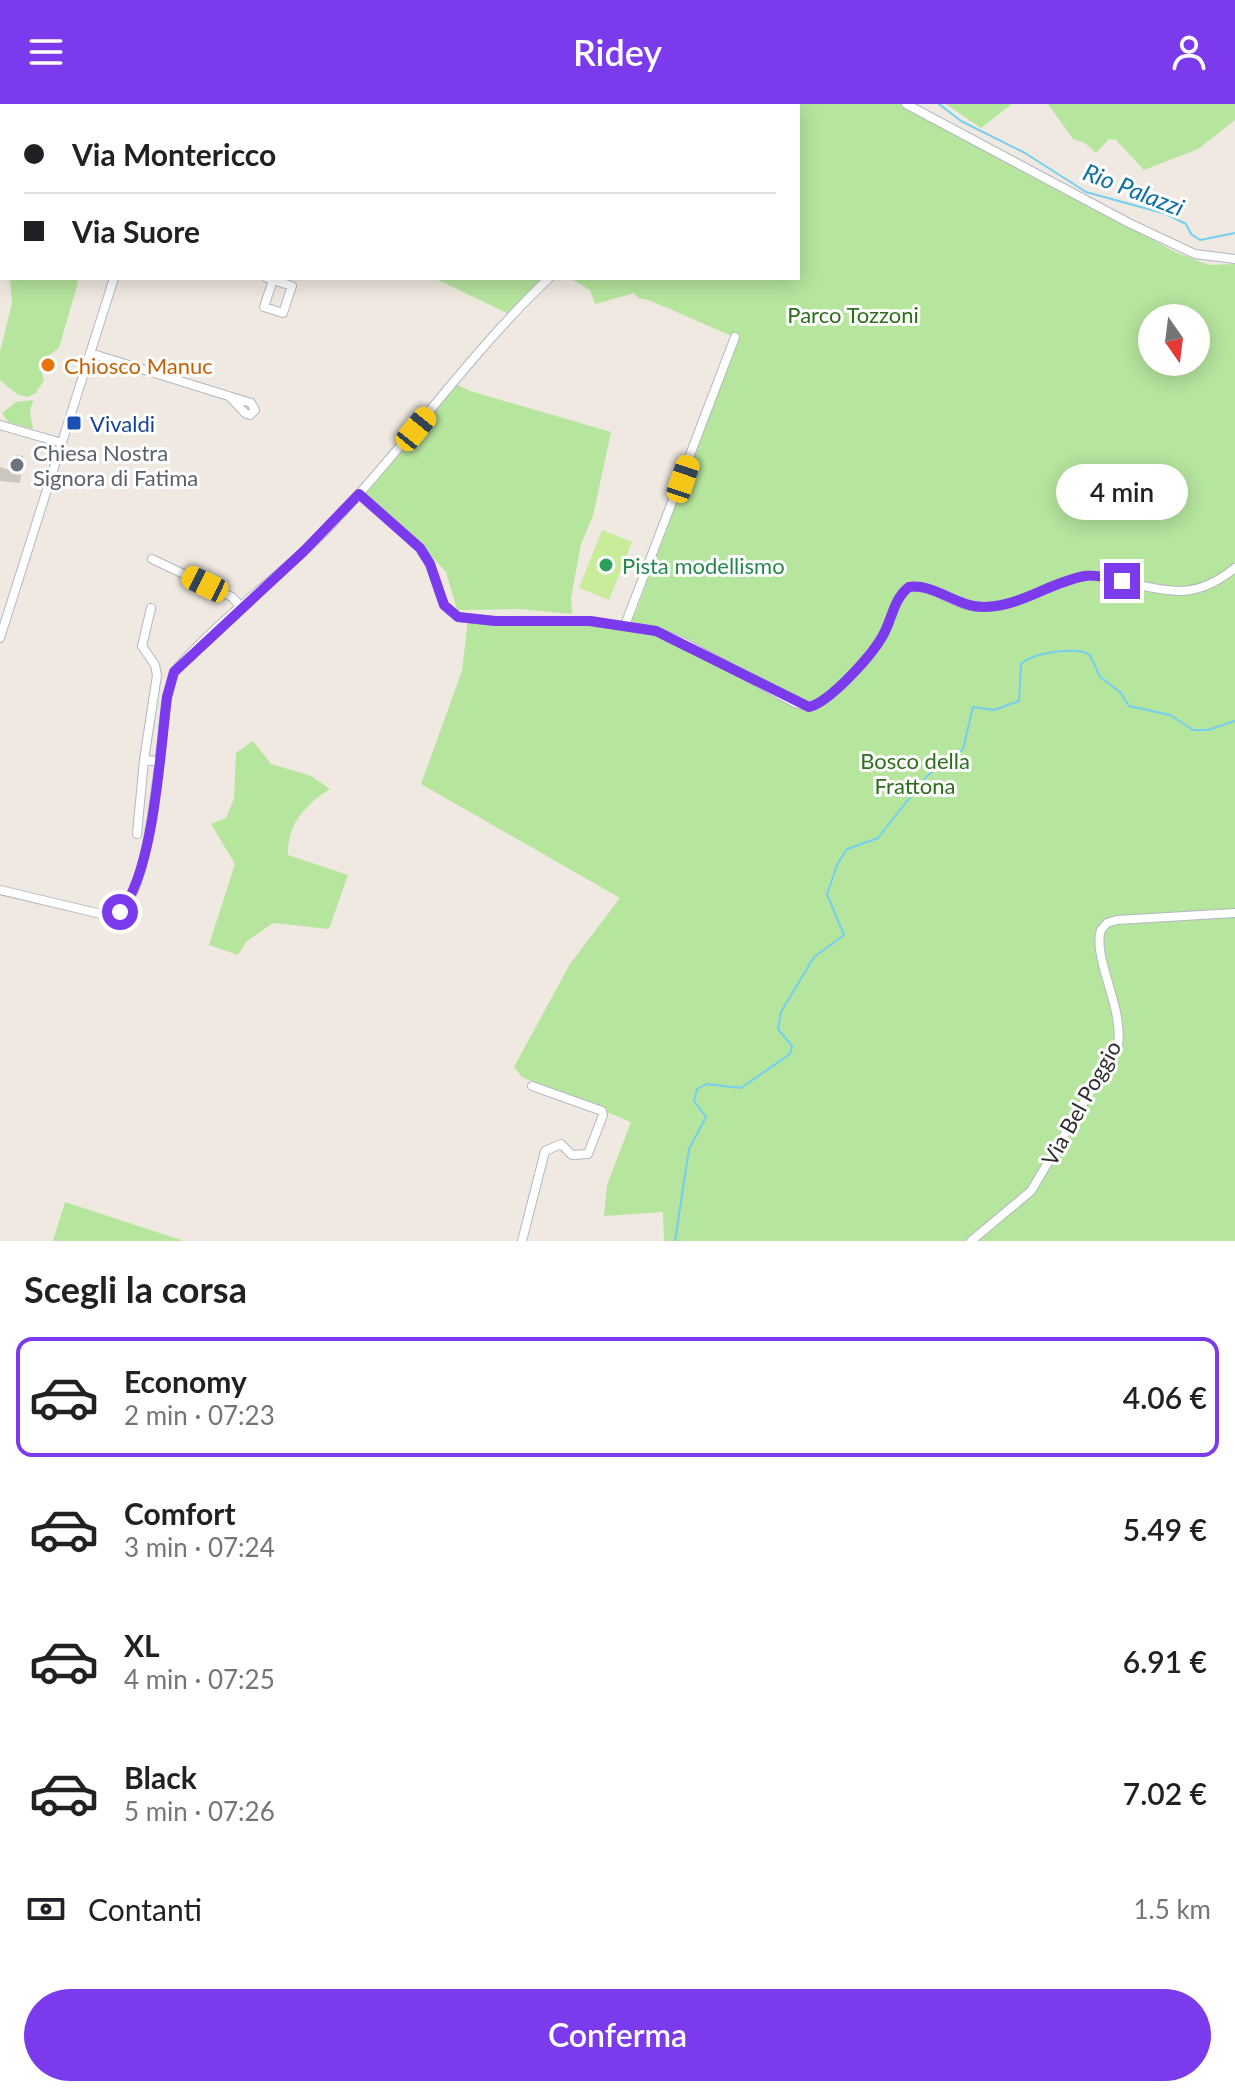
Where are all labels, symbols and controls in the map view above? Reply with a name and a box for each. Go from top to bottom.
icon: menu [24,30,68,74]
text: Ridey [573,30,662,74]
icon: person [1167,30,1211,74]
text: Via Montericco [72,136,276,172]
water label: Rio Palazzi [1079,157,1189,222]
text: Via Suore [72,213,200,249]
park label: Parco Tozzoni [787,301,919,328]
north arrow [1138,304,1210,376]
map controls [1138,304,1210,376]
place label: Chiosco Manuc [64,352,213,379]
marker: Chiosco Manuc [39,356,57,374]
car [392,403,440,455]
place label: Vivaldi [90,410,155,437]
marker: Vivaldi [65,414,83,432]
place label: Chiesa Nostra Signora di Fatima [33,439,198,491]
car [664,452,702,506]
marker: Chiesa Nostra Signora di Fatima [8,456,26,474]
callout: 4 min [1056,465,1188,521]
text: 4 min [1090,476,1154,508]
place label: Pista modellismo [622,552,785,579]
marker: Pista modellismo [597,556,615,574]
car [178,563,232,605]
route end [1104,563,1140,599]
park label: Bosco della Frattona [860,747,970,799]
route start [102,894,138,930]
street label: Via Bel Poggio [1036,1036,1126,1170]
text: Scegli la corsa [24,1267,247,1311]
icon: car [28,1361,100,1433]
text: Economy [124,1363,247,1399]
text: 4.06 € [1123,1379,1207,1415]
text: 2 min · 07:23 [124,1399,275,1431]
icon: car [28,1493,100,1565]
text: Comfort [124,1495,236,1531]
text: 5.49 € [1123,1511,1207,1547]
text: 3 min · 07:24 [124,1531,275,1563]
icon: car [28,1625,100,1697]
text: XL [124,1627,160,1663]
text: 6.91 € [1123,1643,1207,1679]
text: 4 min · 07:25 [124,1663,275,1695]
icon: car [28,1757,100,1829]
text: Black [124,1759,197,1795]
text: 7.02 € [1123,1775,1207,1811]
text: 5 min · 07:26 [124,1795,275,1827]
icon: cash [24,1887,68,1931]
text: Contanti [88,1891,202,1927]
text: 1.5 km [1133,1893,1211,1925]
button: Conferma [24,1989,1211,2081]

